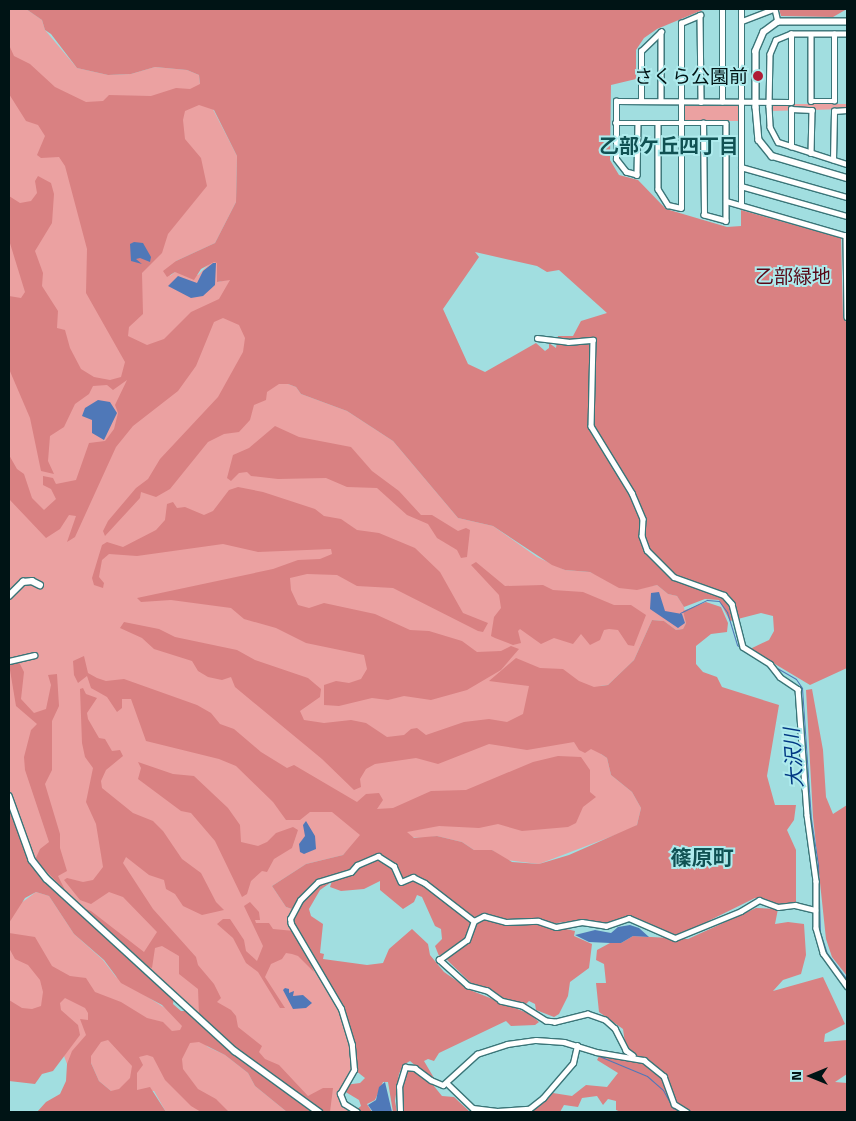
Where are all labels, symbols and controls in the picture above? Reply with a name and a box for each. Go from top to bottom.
place label: さくら公園前 [634,65,748,87]
marker: さくら公園前 [752,70,764,82]
district label: 乙部ケ丘四丁目 [599,133,739,157]
park label: 乙部緑地 [755,265,831,287]
water label: 大沢川 [779,727,807,789]
district label: 篠原町 [671,844,733,870]
north arrow [786,1051,836,1101]
text: N [785,1071,806,1081]

